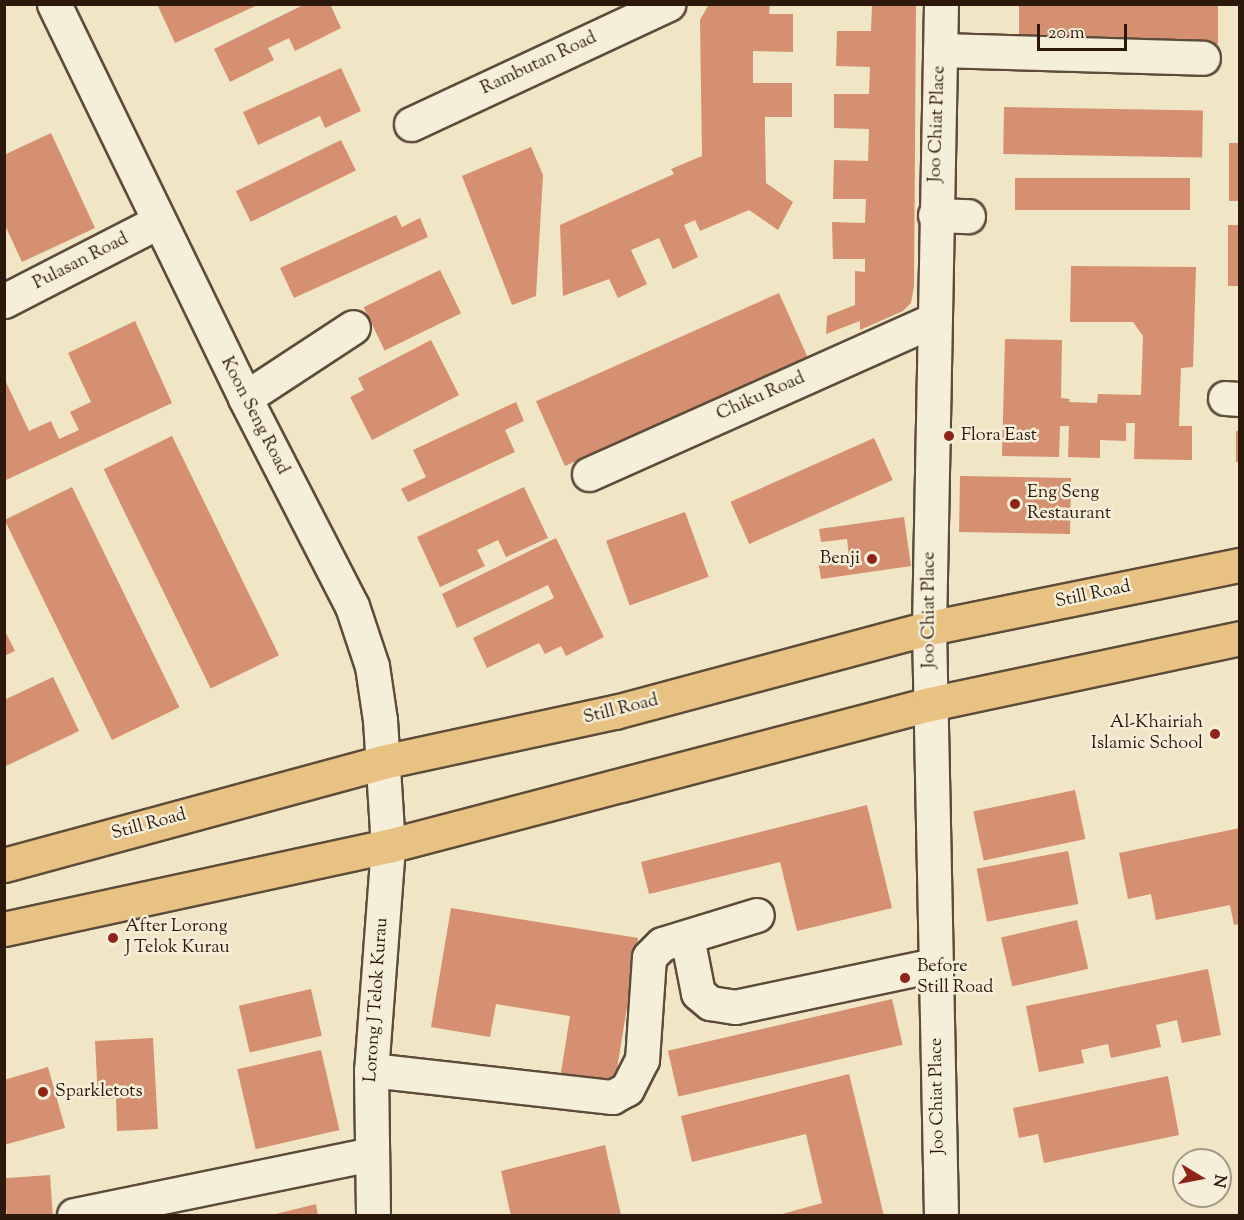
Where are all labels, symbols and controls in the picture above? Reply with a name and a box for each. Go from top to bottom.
scale bar [1040,12,1130,50]
text: 20 m [1048,21,1085,47]
street label: Rambutan Road [478,28,600,100]
street label: Joo Chiat Place [925,65,951,183]
street label: Pulasan Road [30,229,132,295]
street label: Koon Seng Road [215,354,293,478]
street label: Chiku Road [714,368,808,426]
place label: Flora East [961,425,1037,447]
marker: Flora East [942,429,956,443]
place label: Eng Seng Restaurant [1027,483,1111,526]
marker: Eng Seng Restaurant [1008,497,1022,511]
place label: Benji [820,548,860,570]
marker: Benji [865,552,879,566]
street label: Joo Chiat Place [919,552,941,668]
street label: Still Road [1053,577,1133,613]
street label: Still Road [581,690,661,730]
place label: Al-Khairiah Islamic School [1091,713,1203,756]
marker: Al-Khairiah Islamic School [1208,727,1222,741]
street label: Still Road [109,805,189,845]
place label: After Lorong J Telok Kurau [125,917,230,960]
street label: Lorong J Telok Kurau [360,917,394,1083]
marker: After Lorong J Telok Kurau [106,931,120,945]
place label: Before Still Road [917,957,993,1000]
marker: Before Still Road [898,971,912,985]
street label: Joo Chiat Place [926,1037,950,1155]
place label: Sparkletots [55,1081,143,1103]
marker: Sparkletots [36,1085,50,1099]
north arrow [1172,1148,1232,1208]
text: N [1206,1173,1231,1189]

